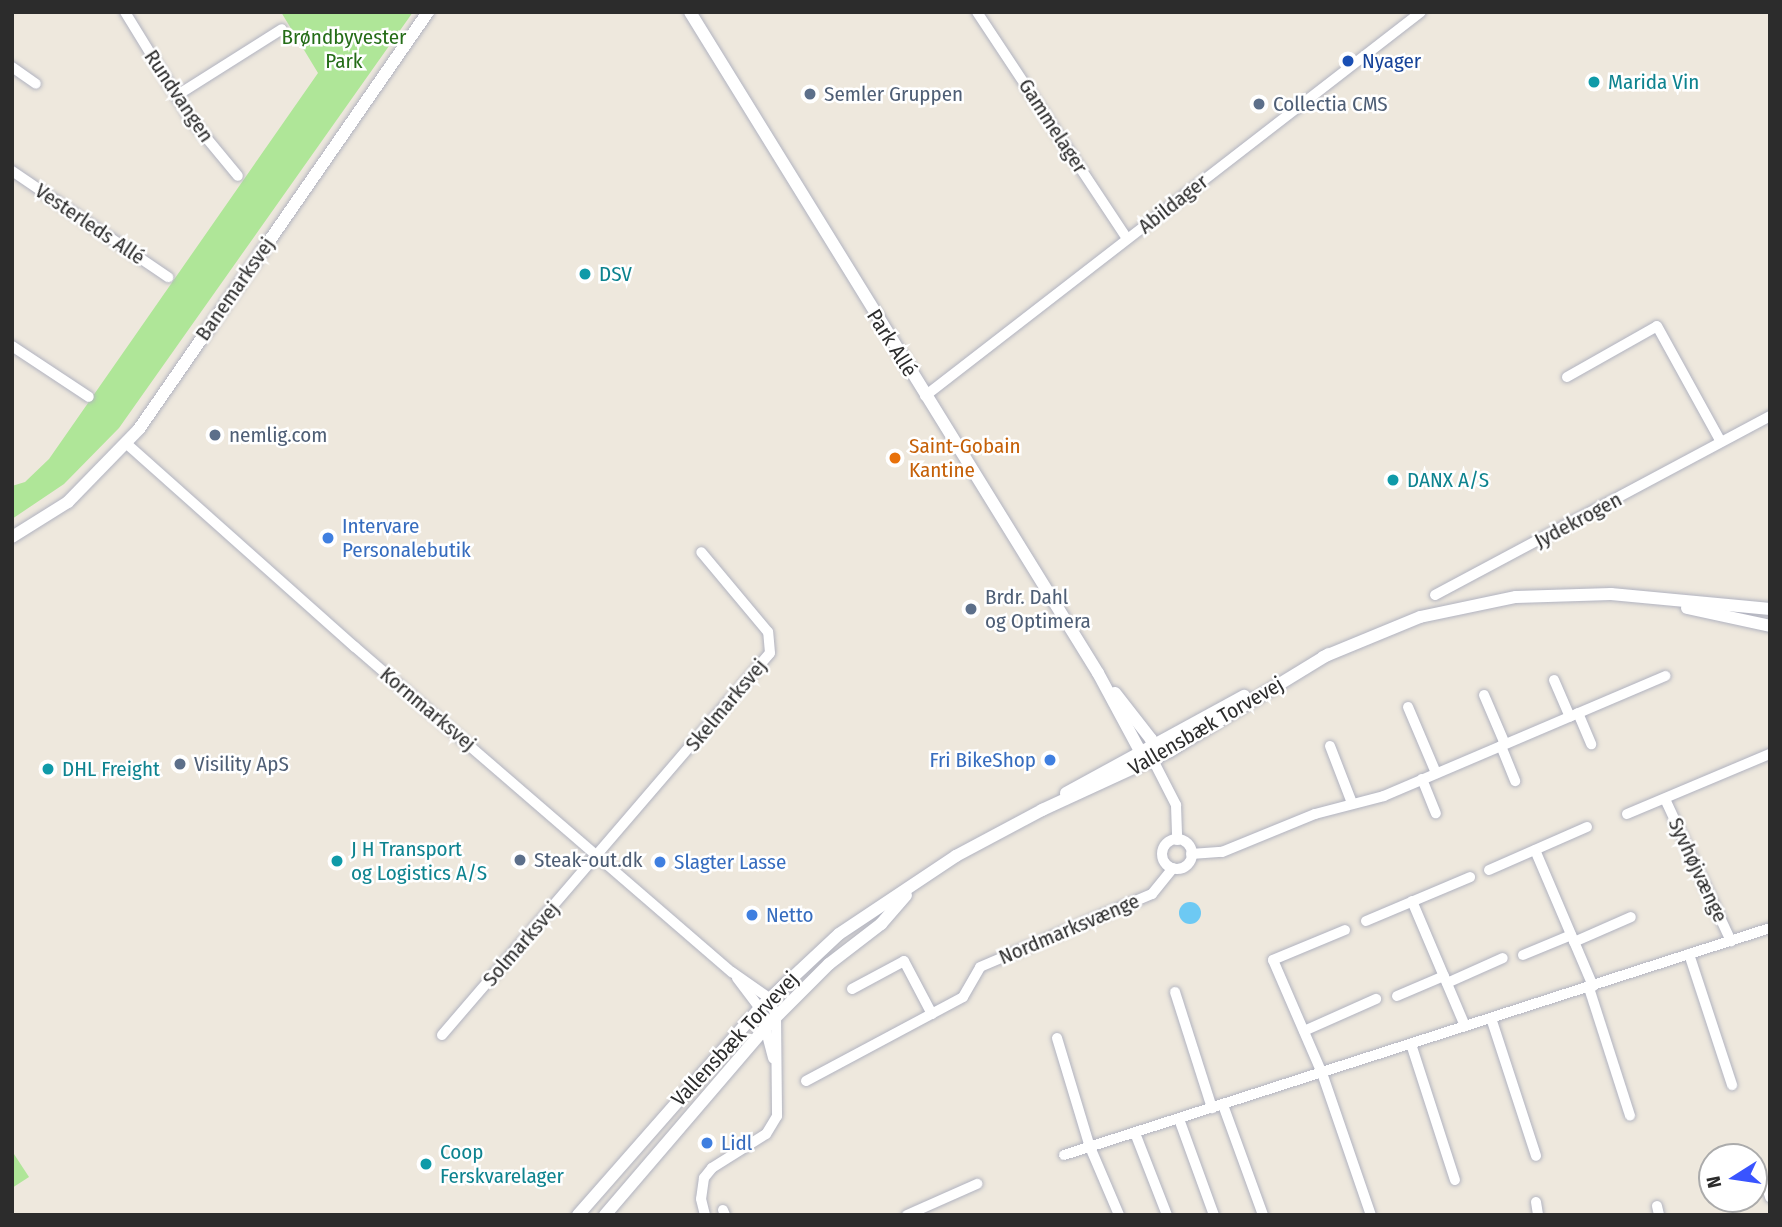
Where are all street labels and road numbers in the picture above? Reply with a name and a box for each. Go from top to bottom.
street label: Rundvangen [139,45,219,147]
street label: Gammelager [1013,74,1093,178]
street label: Abildager [1133,169,1213,239]
street label: Vesterleds Allé [30,178,150,270]
street label: Banemarksvej [190,233,280,345]
street label: Park Allé [862,305,922,381]
street label: Jydekrogen [1530,487,1626,553]
street label: Skelmarksvej [680,654,772,756]
street label: Kornmarksvej [375,662,481,756]
street label: Vallensbæk Torvevej [1124,671,1288,781]
street label: Syvhøjvænge [1663,814,1733,926]
street label: Nordmarksvænge [995,888,1143,970]
street label: Solmarksvej [477,896,565,992]
street label: Vallensbæk Torvevej [666,967,804,1111]

